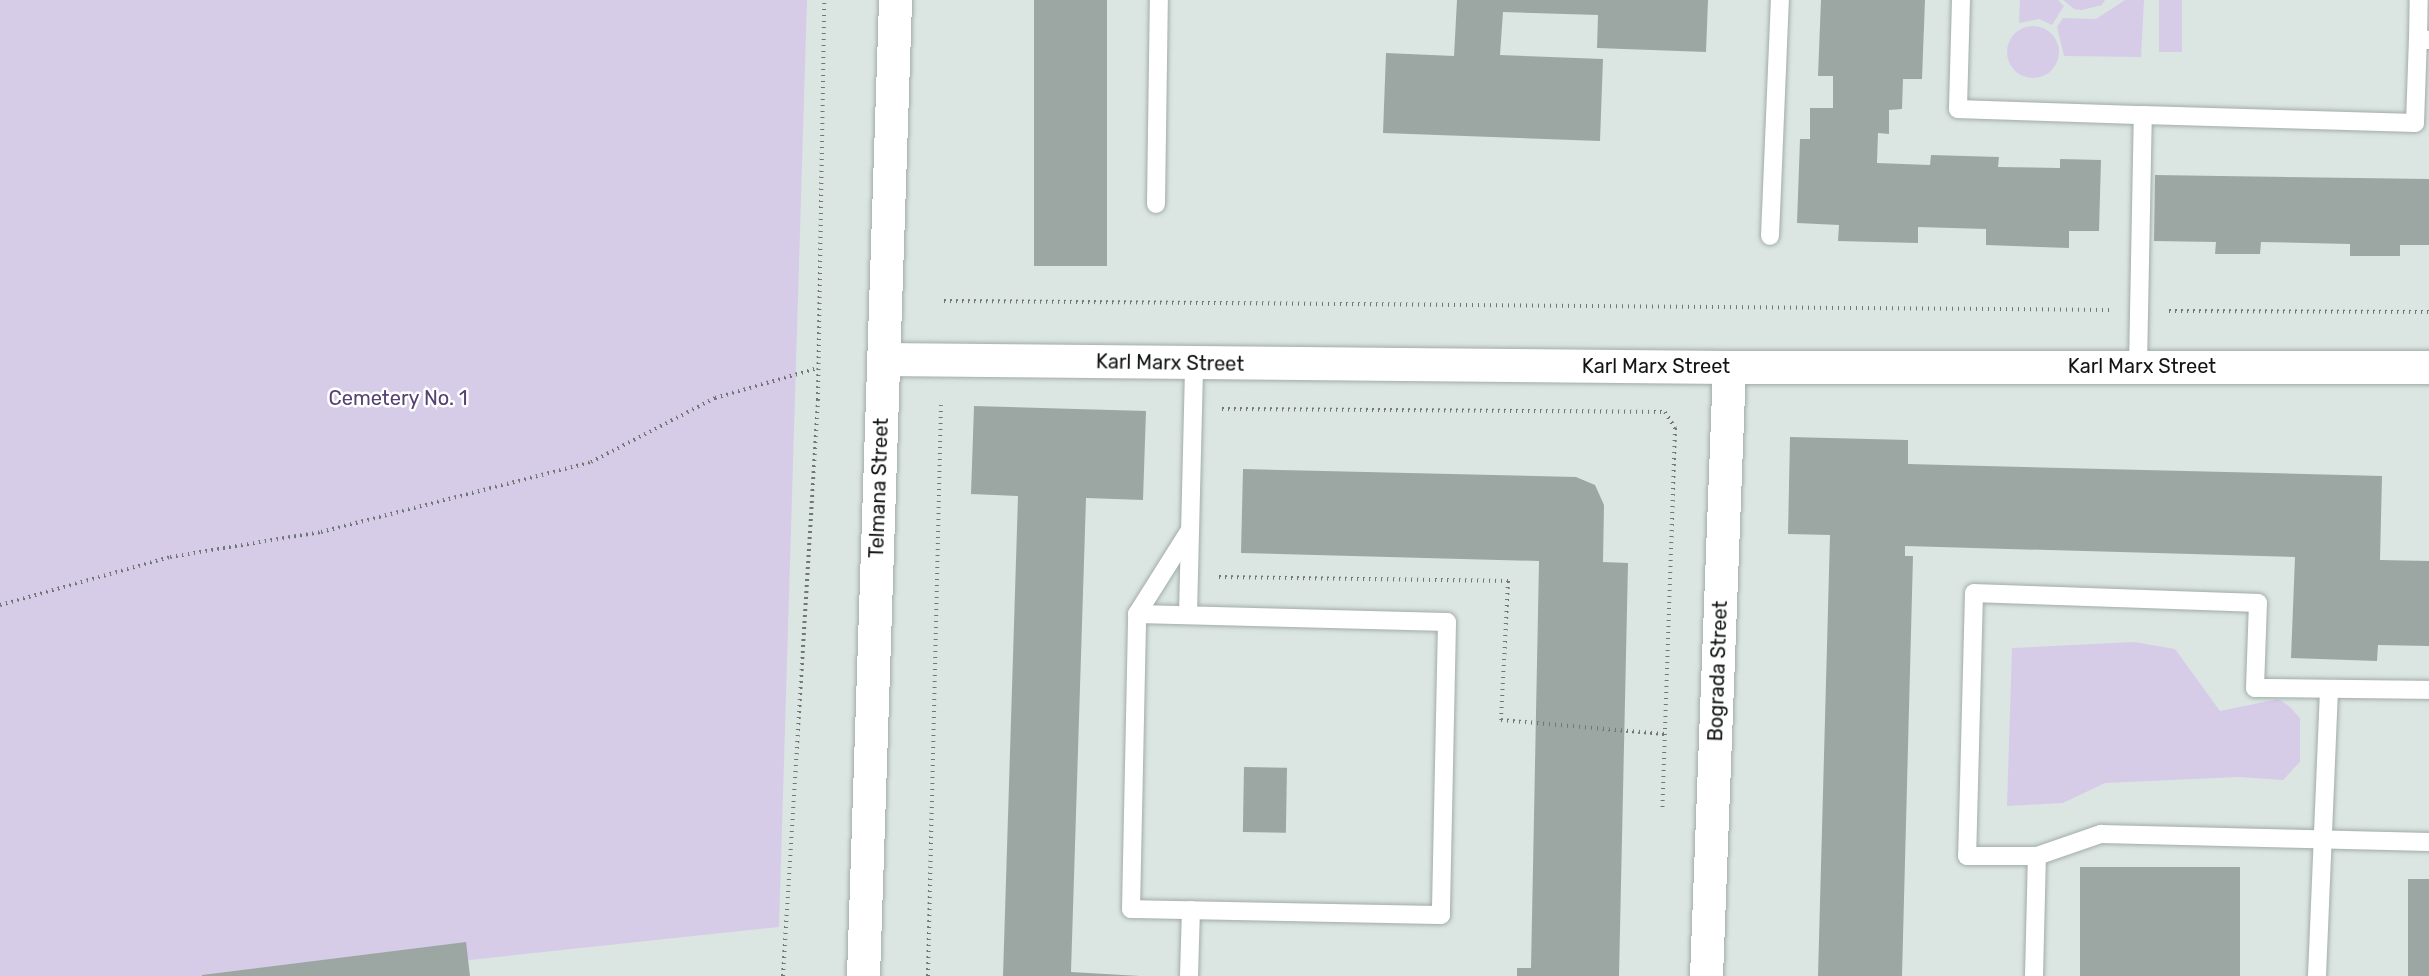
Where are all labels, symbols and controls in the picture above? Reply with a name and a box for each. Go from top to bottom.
street label: Karl Marx Street [1096,350,1244,376]
street label: Karl Marx Street [1582,354,1730,378]
street label: Karl Marx Street [2068,354,2216,378]
park label: Cemetery No. 1 [328,386,468,410]
street label: Telmana Street [865,417,893,559]
street label: Bograda Street [1704,600,1732,742]

